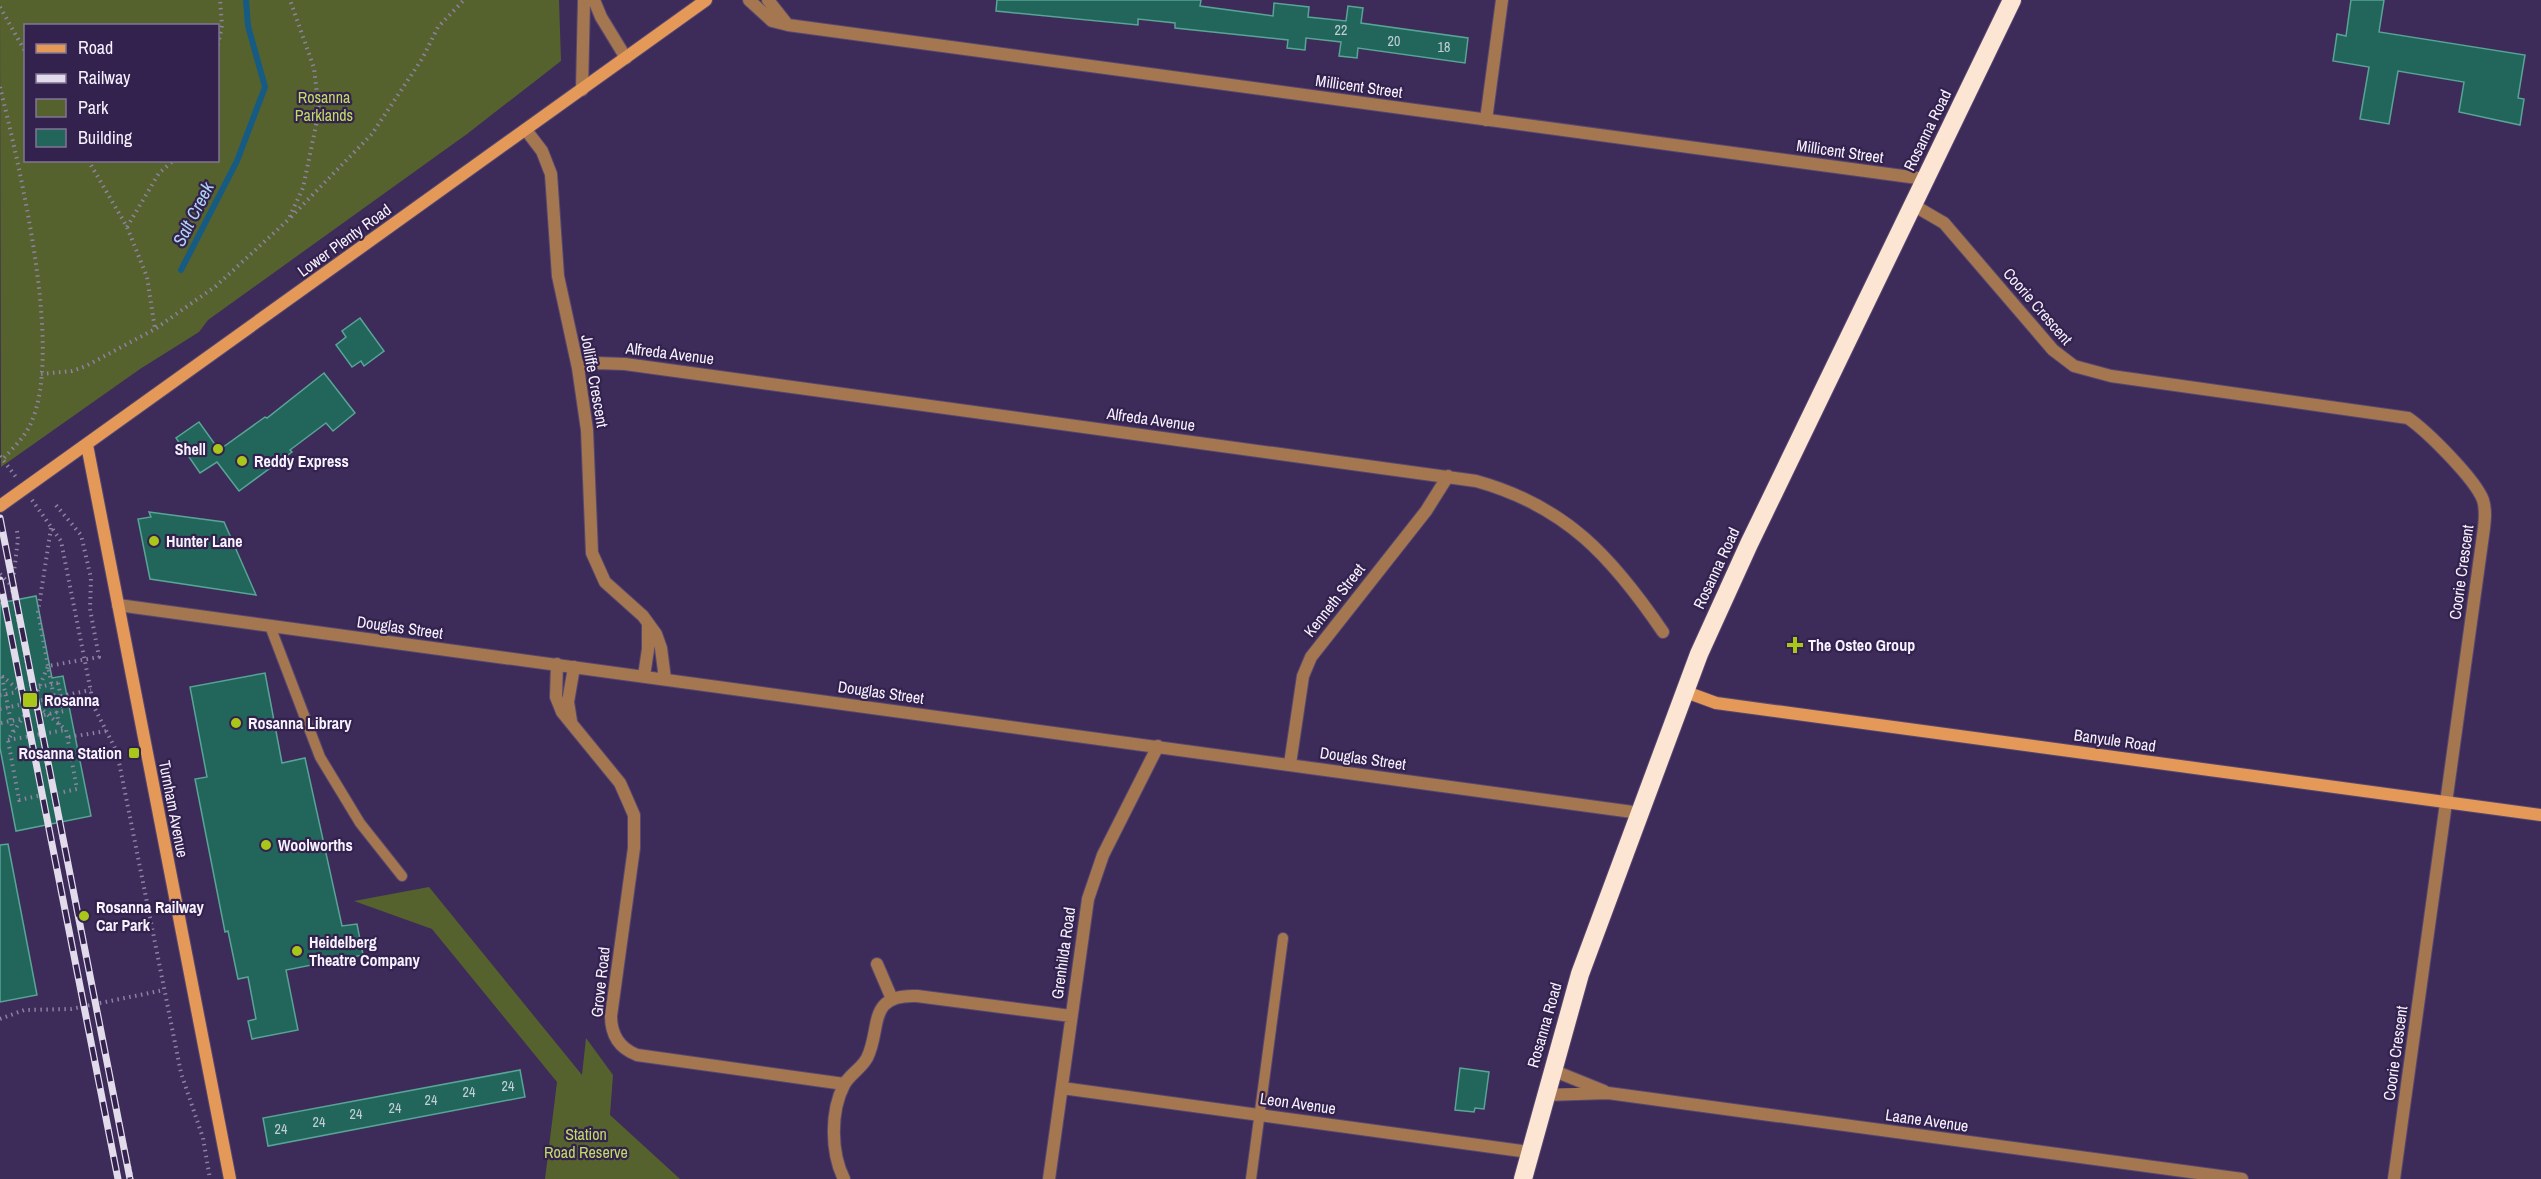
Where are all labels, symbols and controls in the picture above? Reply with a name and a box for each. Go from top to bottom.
house number: 22 [1335,21,1347,39]
legend [24,24,219,162]
house number: 20 [1388,32,1400,50]
text: Road [78,35,113,60]
house number: 18 [1438,38,1450,56]
text: Railway [78,65,131,90]
street label: Millicent Street [1314,69,1404,103]
park label: Rosanna Parklands [295,86,353,126]
street label: Rosanna Road [1898,86,1956,174]
text: Park [78,95,109,120]
text: Building [78,125,133,150]
street label: Millicent Street [1795,134,1885,168]
water label: Salt Creek [166,177,220,250]
street label: Lower Plenty Road [293,199,395,281]
street label: Coorie Crescent [1998,263,2078,350]
street label: Jolliffe Crescent [576,333,614,429]
street label: Alfreda Avenue [624,337,715,369]
street label: Alfreda Avenue [1105,402,1196,436]
place label: Shell [175,438,206,460]
marker: Shell [211,442,225,456]
place label: Reddy Express [254,450,349,472]
marker: Reddy Express [235,454,249,468]
street label: Coorie Crescent [2443,523,2479,621]
street label: Rosanna Road [1688,524,1744,612]
place label: Hunter Lane [166,530,243,552]
marker: Hunter Lane [147,534,161,548]
street label: Kenneth Street [1298,558,1370,641]
street label: Douglas Street [355,610,445,644]
place label: The Osteo Group [1808,634,1915,656]
marker: The Osteo Group [1786,636,1804,654]
street label: Douglas Street [836,675,926,709]
place label: Rosanna [44,689,100,711]
marker: Rosanna [21,691,39,709]
place label: Rosanna Library [248,712,352,734]
marker: Rosanna Library [229,716,243,730]
street label: Banyule Road [2073,723,2157,757]
street label: Douglas Street [1318,741,1408,775]
place label: Rosanna Station [18,742,122,764]
marker: Rosanna Station [127,746,141,760]
street label: Turnham Avenue [154,759,194,859]
place label: Woolworths [278,834,353,856]
marker: Woolworths [259,838,273,852]
place label: Rosanna Railway Car Park [96,896,205,936]
street label: Grenhilda Road [1046,906,1080,1000]
marker: Rosanna Railway Car Park [77,909,91,923]
place label: Heidelberg Theatre Company [309,931,421,971]
marker: Heidelberg Theatre Company [290,944,304,958]
street label: Grove Road [585,946,615,1018]
street label: Rosanna Road [1521,980,1567,1070]
street label: Coorie Crescent [2377,1004,2413,1102]
house number: 24 [502,1077,515,1095]
house number: 24 [463,1083,476,1101]
street label: Leon Avenue [1259,1087,1337,1119]
house number: 24 [425,1091,438,1109]
house number: 24 [389,1099,402,1117]
street label: Laane Avenue [1884,1103,1970,1137]
house number: 24 [350,1105,363,1123]
house number: 24 [313,1113,326,1131]
house number: 24 [275,1120,288,1138]
park label: Station Road Reserve [544,1123,628,1163]

